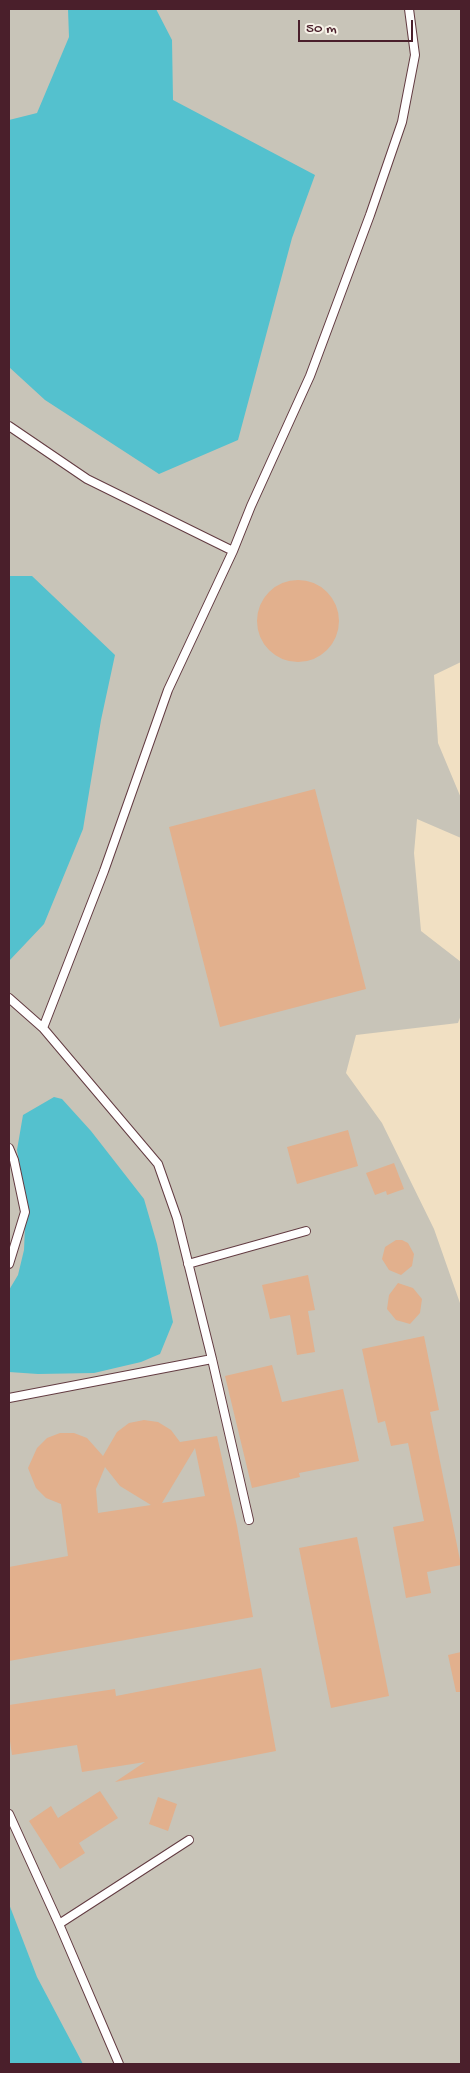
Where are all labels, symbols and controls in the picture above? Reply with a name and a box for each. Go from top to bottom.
scale bar [300,10,415,42]
text: 50 m [306,20,337,38]

